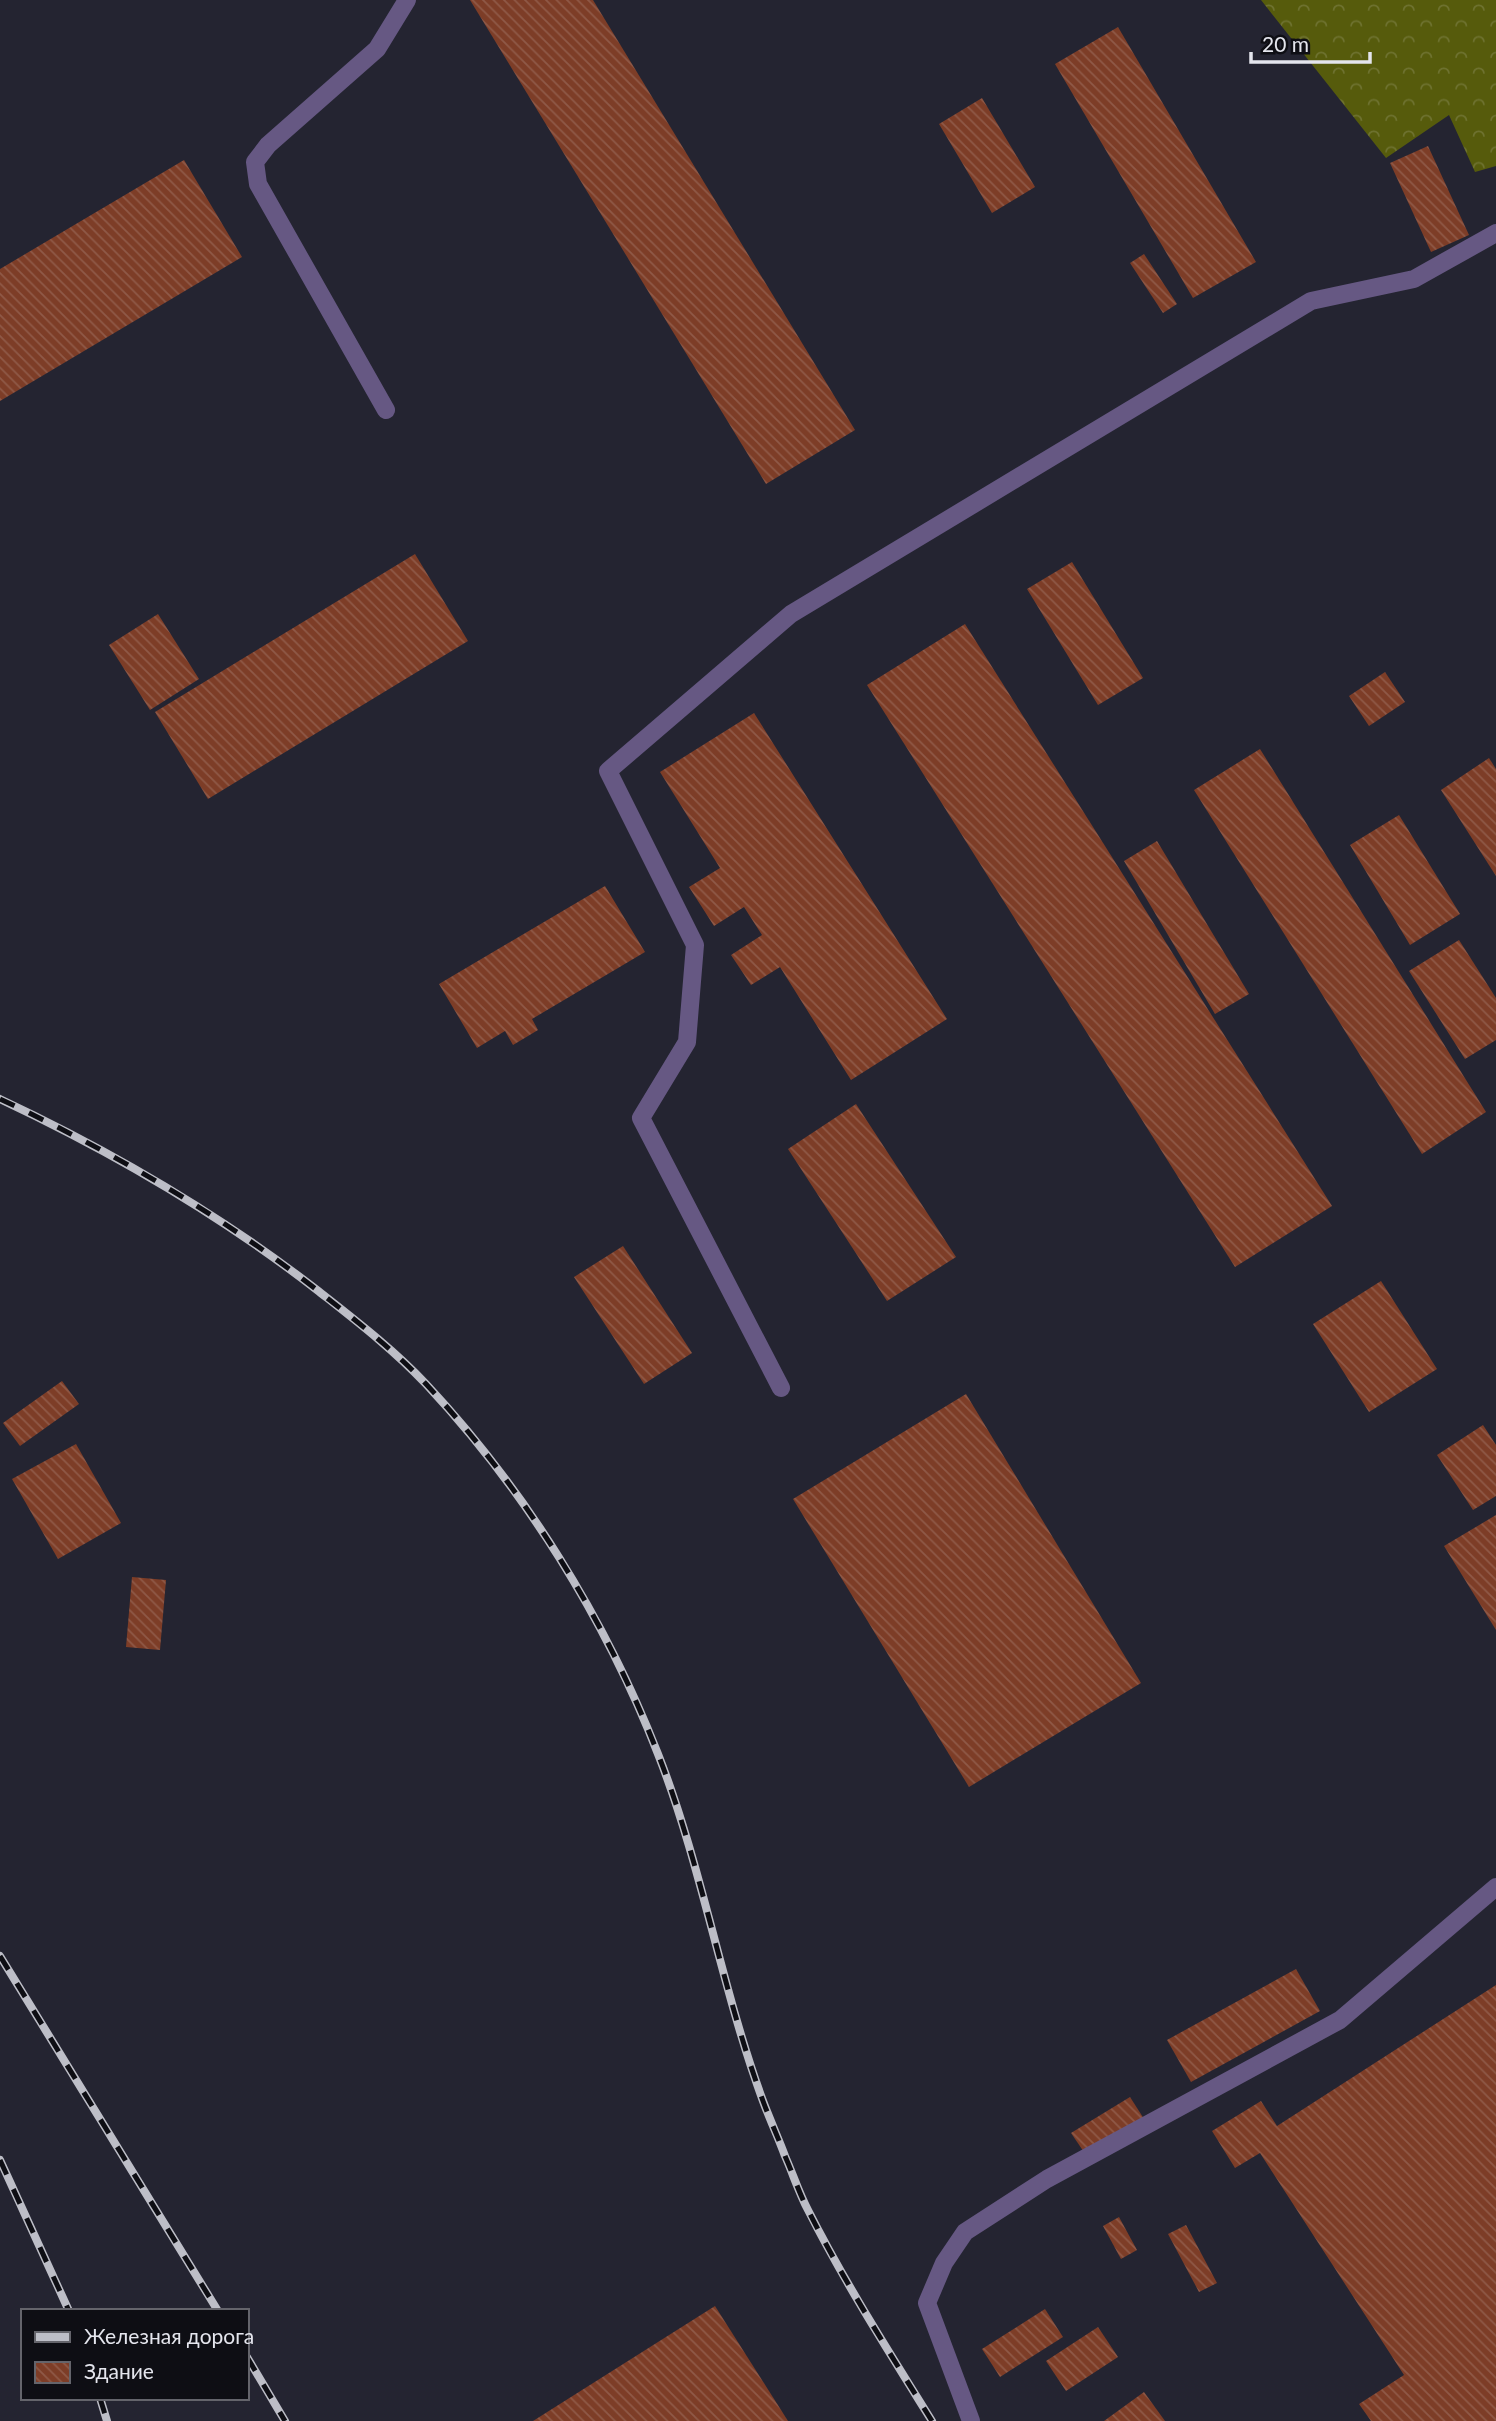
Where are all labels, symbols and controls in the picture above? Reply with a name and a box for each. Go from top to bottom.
scale bar [1251,21,1370,65]
text: 20 m [1262,31,1309,56]
legend [21,2309,248,2400]
text: Железная дорога [84,2323,254,2348]
text: Здание [84,2358,154,2383]

